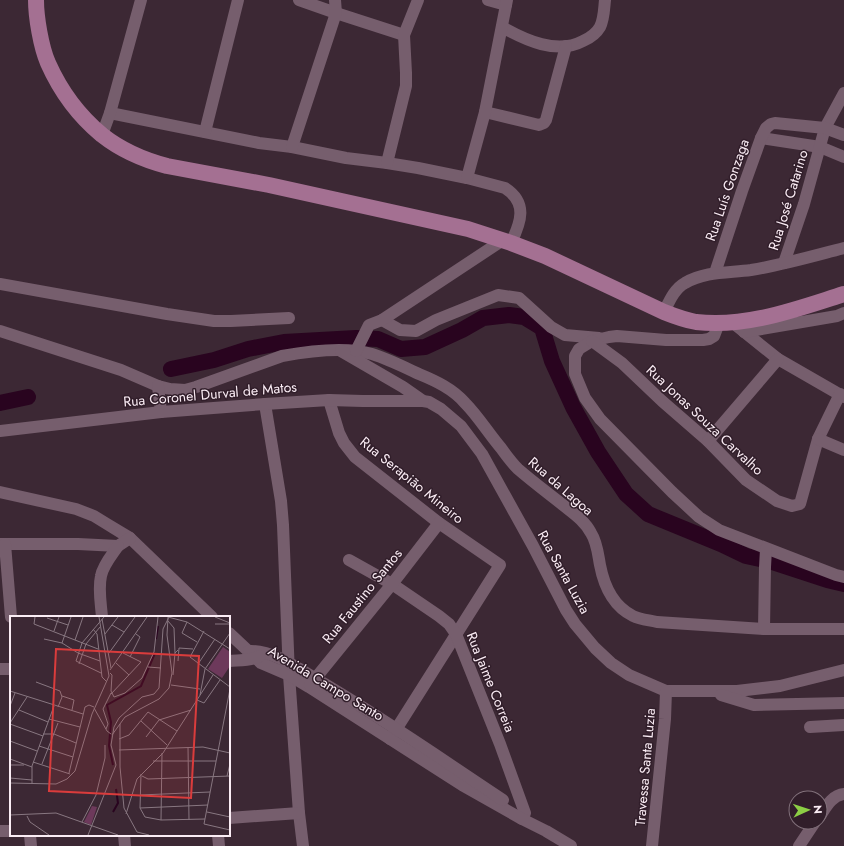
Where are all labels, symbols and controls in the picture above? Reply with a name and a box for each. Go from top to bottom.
street label: Rua Luís Gonzaga [700,136,754,244]
street label: Rua José Catarino [763,147,813,253]
street label: Rua Jonas Souza Carvalho [642,360,768,480]
street label: Rua Coronel Durval de Matos [122,376,298,412]
street label: Rua Serapião Mineiro [356,432,468,528]
street label: Rua da Lagoa [524,452,598,520]
street label: Rua Santa Luzia [533,527,595,617]
street label: Rua Faustino Santos [317,544,407,648]
inset map [10,616,230,836]
street label: Rua Jaime Correia [462,629,520,735]
street label: Avenida Campo Santo [265,641,388,726]
street label: Travessa Santa Luzia [630,707,660,827]
north arrow [788,790,828,830]
text: N [810,805,826,814]

